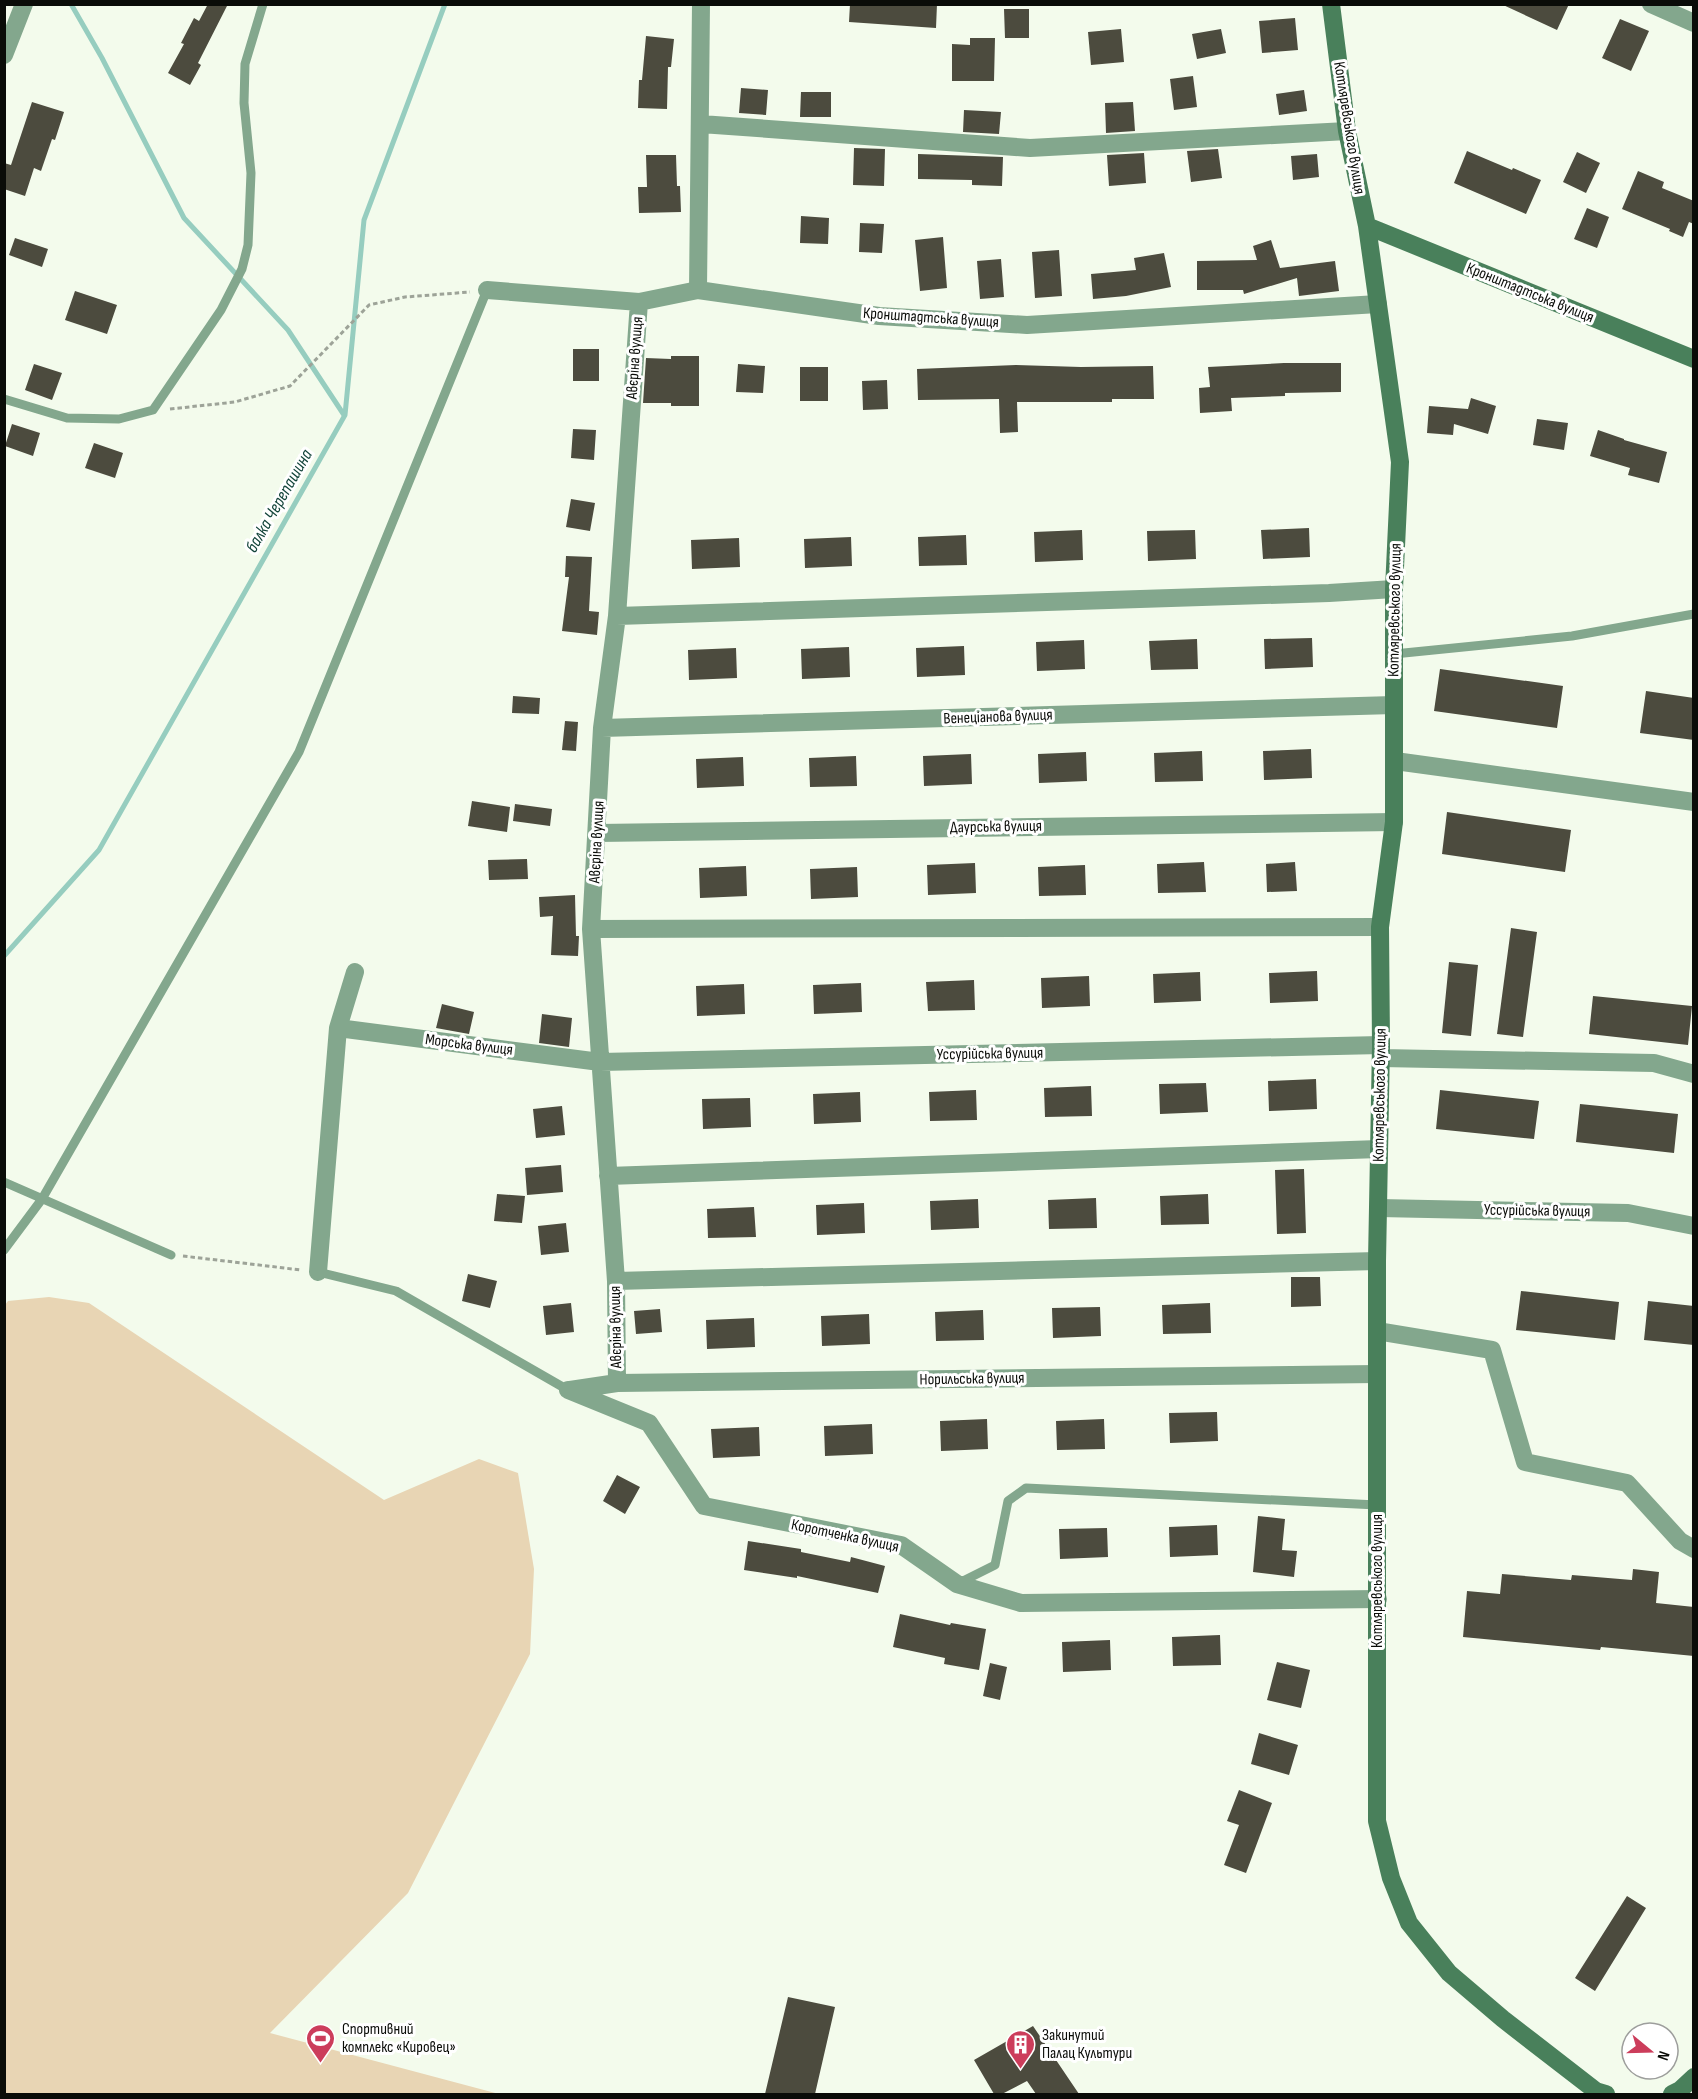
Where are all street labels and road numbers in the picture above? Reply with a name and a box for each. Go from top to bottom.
street label: Котляревського вулиця [1329,60,1369,196]
street label: Кронштадтська вулиця [1463,259,1597,327]
street label: Кронштадтська вулиця [862,304,1000,332]
street label: Авєріна вулиця [623,316,647,401]
street label: Котляревського вулиця [1384,543,1406,677]
street label: Венеціанова вулиця [943,706,1053,728]
street label: Авєріна вулиця [585,800,609,885]
street label: Даурська вулиця [950,817,1042,837]
street label: Котляревського вулиця [1369,1028,1391,1162]
street label: Морська вулиця [424,1030,514,1060]
street label: Уссурійська вулиця [937,1044,1043,1064]
street label: Уссурійська вулиця [1484,1201,1590,1221]
street label: Авєріна вулиця [606,1286,626,1369]
street label: Норильська вулиця [919,1369,1025,1389]
street label: Котляревського вулиця [1368,1514,1387,1648]
street label: Коротченка вулиця [789,1515,901,1557]

